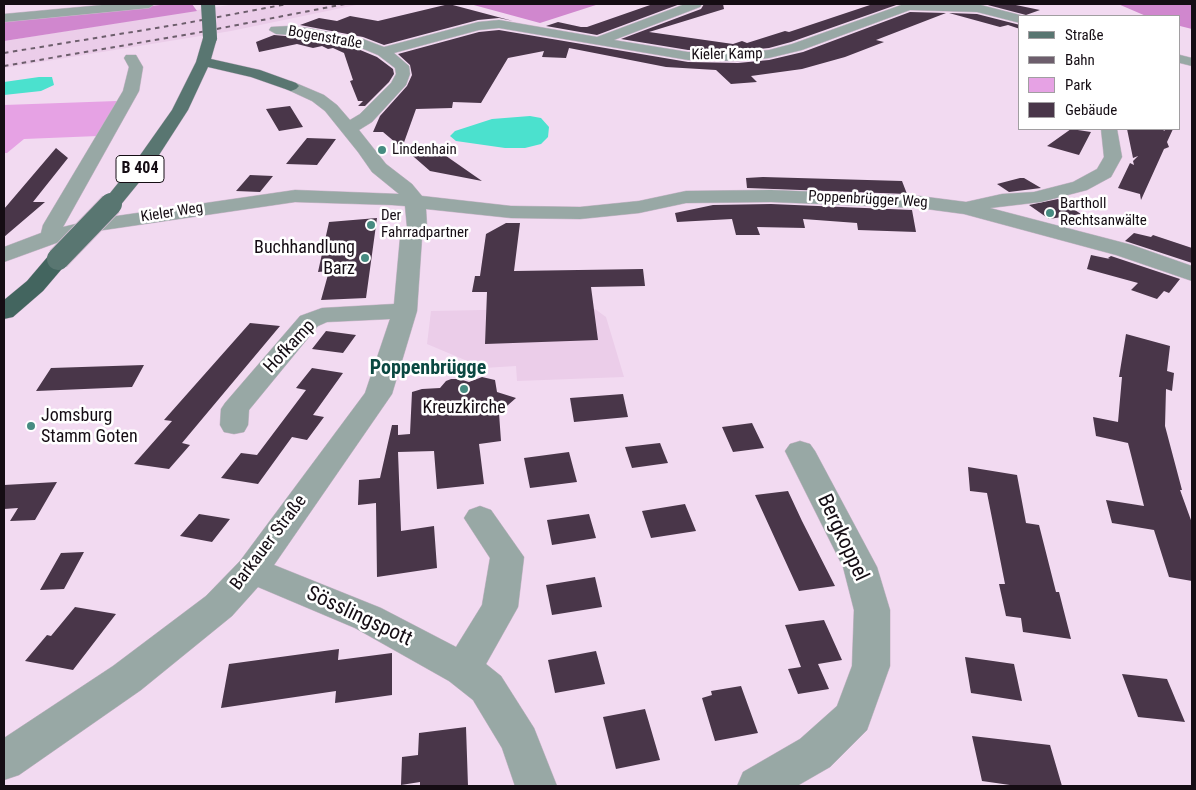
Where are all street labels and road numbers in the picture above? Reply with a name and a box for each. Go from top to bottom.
street label: Bogenstraße [286,23,364,53]
street label: Kieler Kamp [691,45,763,65]
road number: B 404 [116,156,164,182]
street label: Poppenbrügger Weg [808,188,928,212]
street label: Kieler Weg [140,199,204,227]
street label: Hofkamp [260,316,320,378]
street label: Bergkoppel [811,490,873,586]
street label: Barkauer Straße [226,491,312,595]
street label: Sösslingspott [302,582,416,652]

